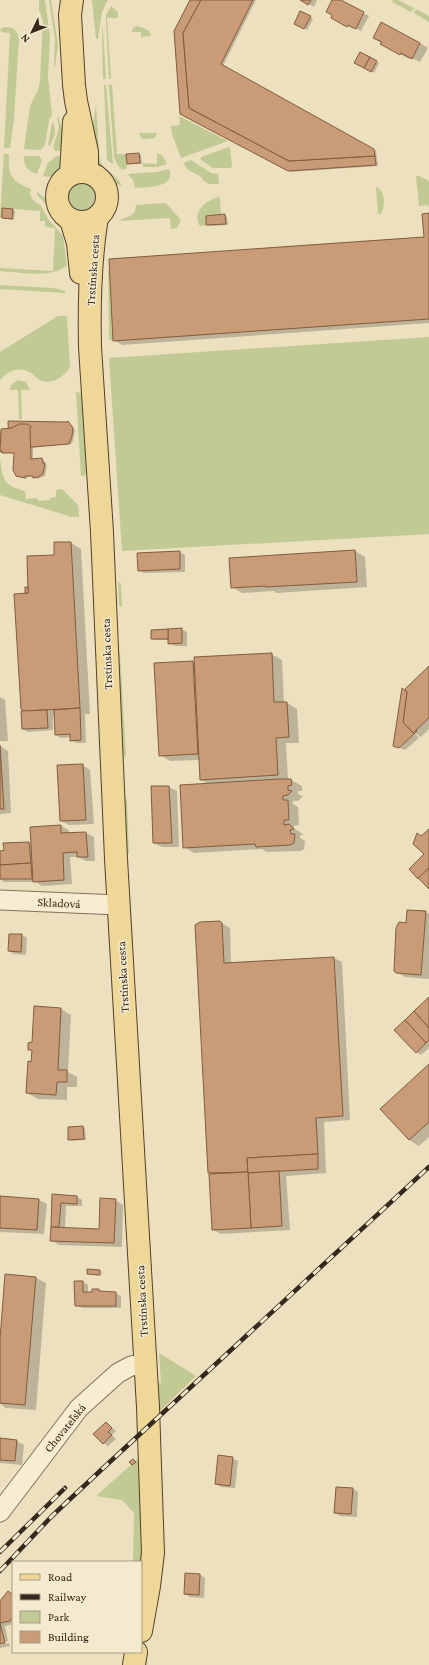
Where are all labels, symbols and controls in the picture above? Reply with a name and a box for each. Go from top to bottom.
north arrow [12,12,52,52]
text: N [17,32,32,46]
street label: Trstínska cesta [84,233,103,306]
street label: Trstínska cesta [99,618,115,690]
street label: Skladová [37,895,81,911]
street label: Trstínska cesta [114,940,132,1013]
street label: Trstínska cesta [133,1264,151,1337]
street label: Chovateľská [41,1400,89,1455]
legend [12,1561,142,1653]
text: Road [48,1570,73,1584]
text: Railway [48,1590,87,1604]
text: Park [48,1610,70,1624]
text: Building [48,1630,89,1644]

